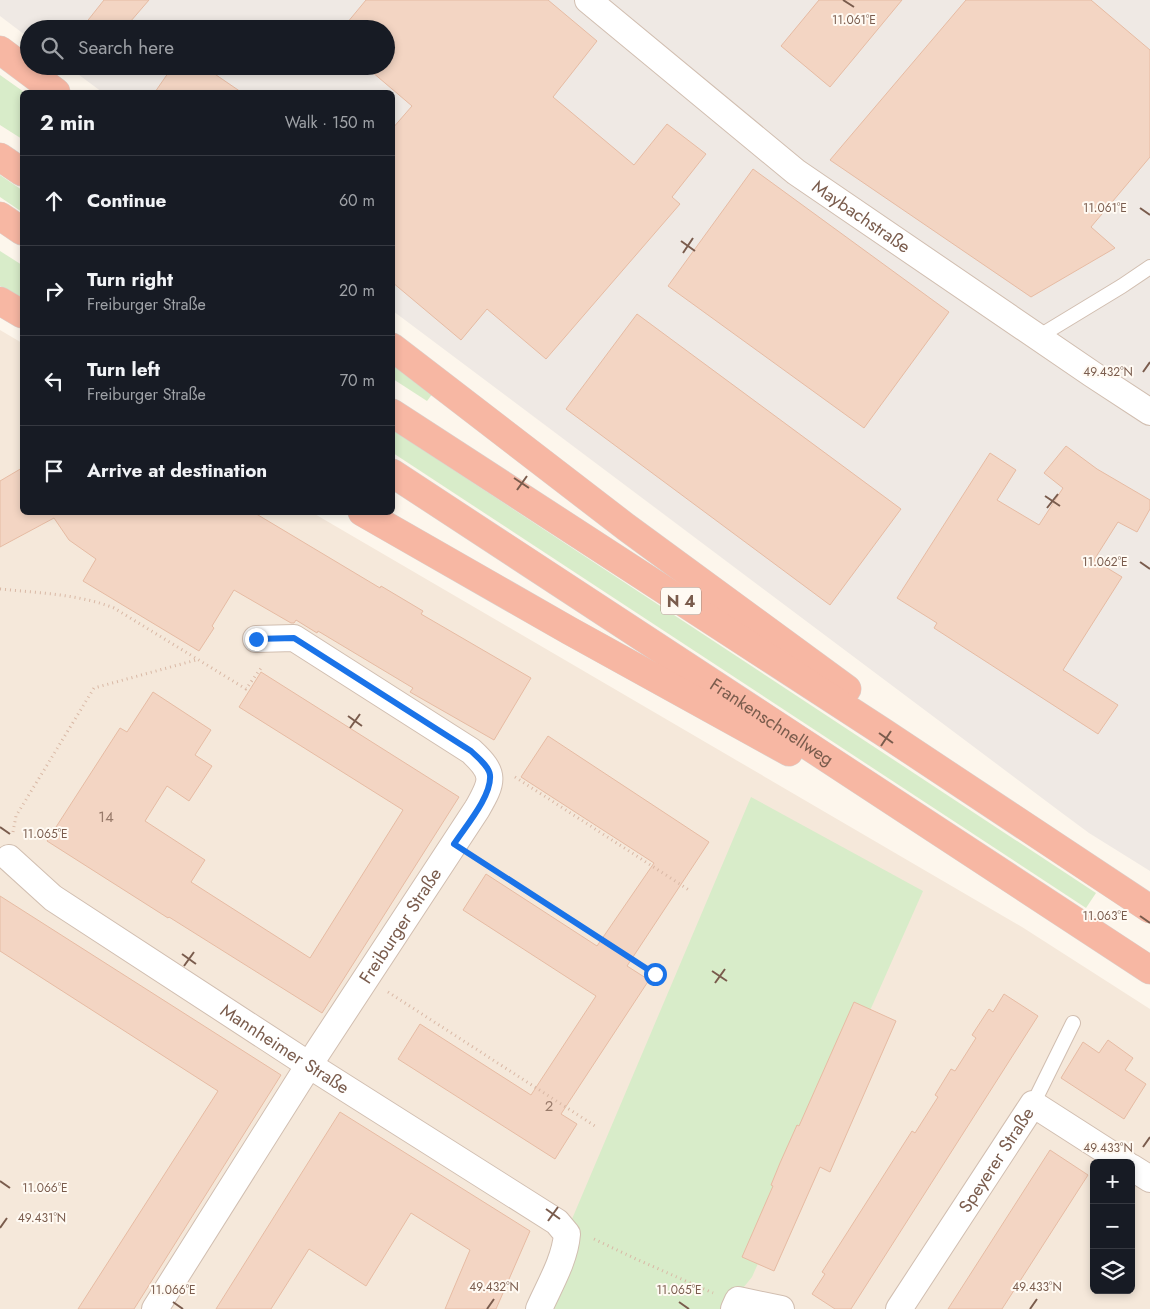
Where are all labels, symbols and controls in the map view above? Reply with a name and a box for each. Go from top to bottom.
text: 11.061°E [832,11,876,29]
search box [20,20,395,75]
icon: search [38,34,66,62]
text: Search here [78,34,174,61]
text: 2 min [40,108,95,138]
text: Walk · 150 m [285,111,375,134]
street label: Maybachstraße [807,174,916,259]
icon: ahead [40,187,68,215]
text: Continue [87,187,166,214]
text: 60 m [339,189,375,212]
text: 11.061°E [1083,199,1127,217]
text: Turn right [87,266,173,293]
icon: right [40,277,68,305]
text: 20 m [339,279,375,302]
text: Freiburger Straße [87,293,206,316]
text: Turn left [87,356,160,383]
text: 49.432°N [1083,363,1133,381]
icon: left [40,367,68,395]
text: 70 m [340,369,375,392]
text: Freiburger Straße [87,383,206,406]
icon: arrive [40,457,68,485]
text: Arrive at destination [87,457,267,484]
text: 11.062°E [1082,553,1128,571]
road number: N 4 [661,588,701,614]
route end [245,628,268,651]
street label: Frankenschnellweg [705,672,839,772]
house number: 14 [98,806,114,828]
text: 11.065°E [22,825,68,843]
street label: Freiburger Straße [353,863,448,989]
text: 11.063°E [1082,907,1128,925]
route start [644,963,667,986]
street label: Mannheimer Straße [215,997,354,1100]
house number: 2 [545,1095,553,1117]
street label: Speyerer Straße [952,1102,1040,1218]
text: 49.433°N [1083,1139,1133,1157]
map controls [1090,1159,1135,1294]
button: + [1090,1159,1135,1204]
text: 11.066°E [22,1179,68,1197]
button: − [1090,1204,1135,1249]
text: 49.431°N [18,1209,66,1227]
button: layers [1090,1249,1135,1294]
text: 49.432°N [469,1278,519,1296]
text: 49.433°N [1012,1278,1062,1296]
text: 11.066°E [150,1281,196,1299]
text: 11.065°E [656,1281,702,1299]

